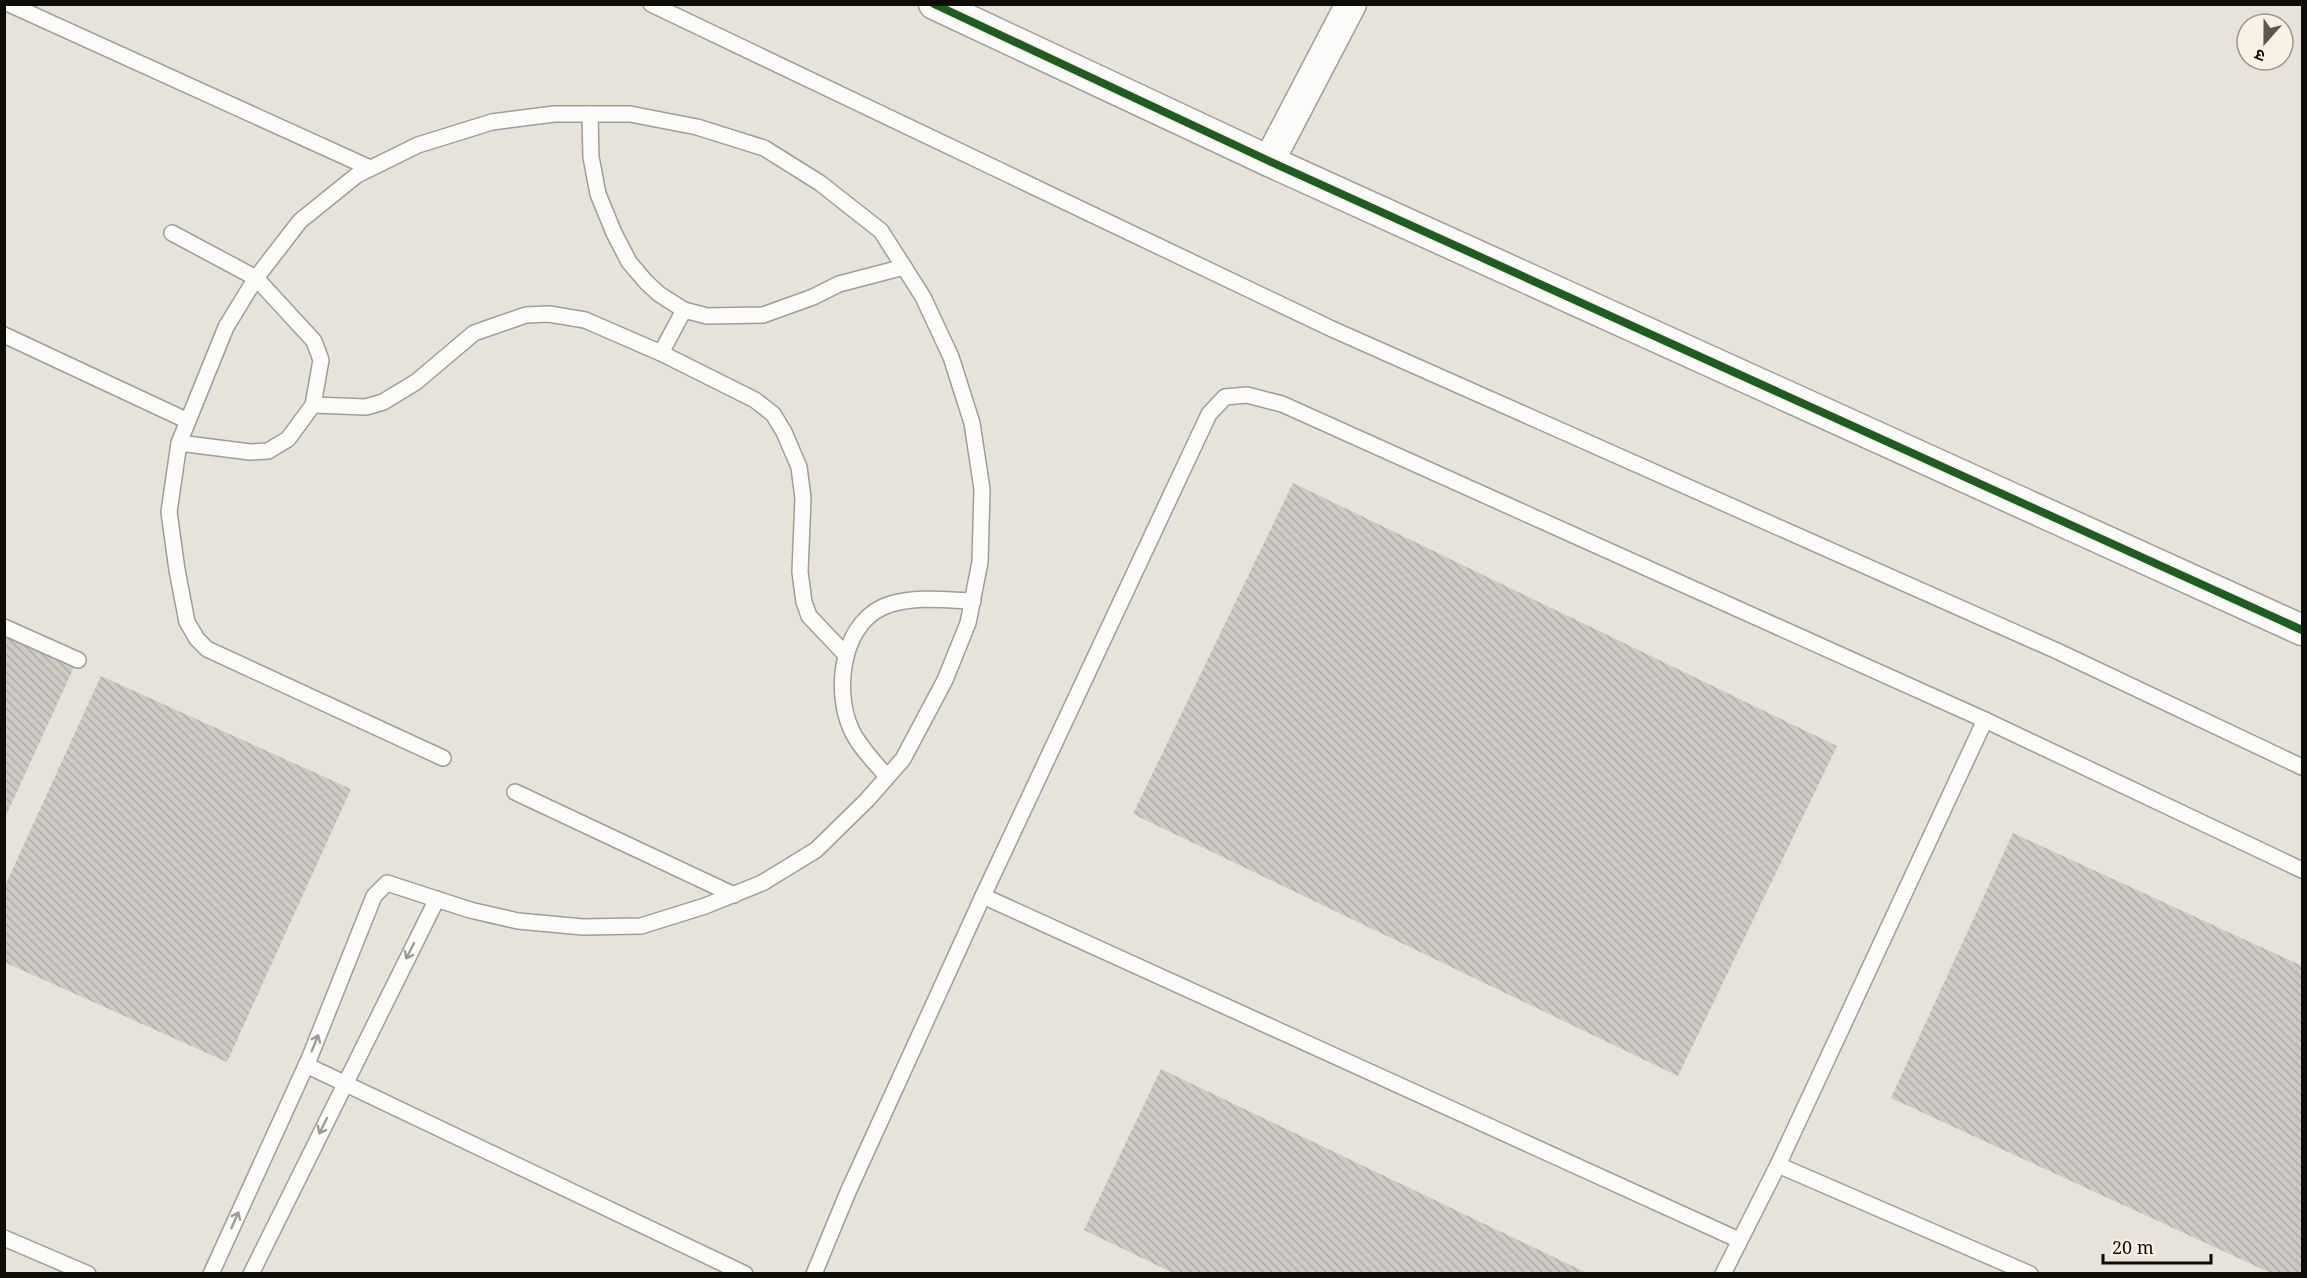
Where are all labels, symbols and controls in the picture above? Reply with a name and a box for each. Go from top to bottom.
north arrow [2235,12,2295,72]
text: उ [2251,44,2268,68]
one-way arrow [404,942,416,960]
one-way arrow [310,1034,321,1052]
one-way arrow [317,1116,328,1134]
one-way arrow [230,1212,241,1230]
scale bar [2103,1227,2211,1265]
text: 20 m [2112,1235,2154,1259]

